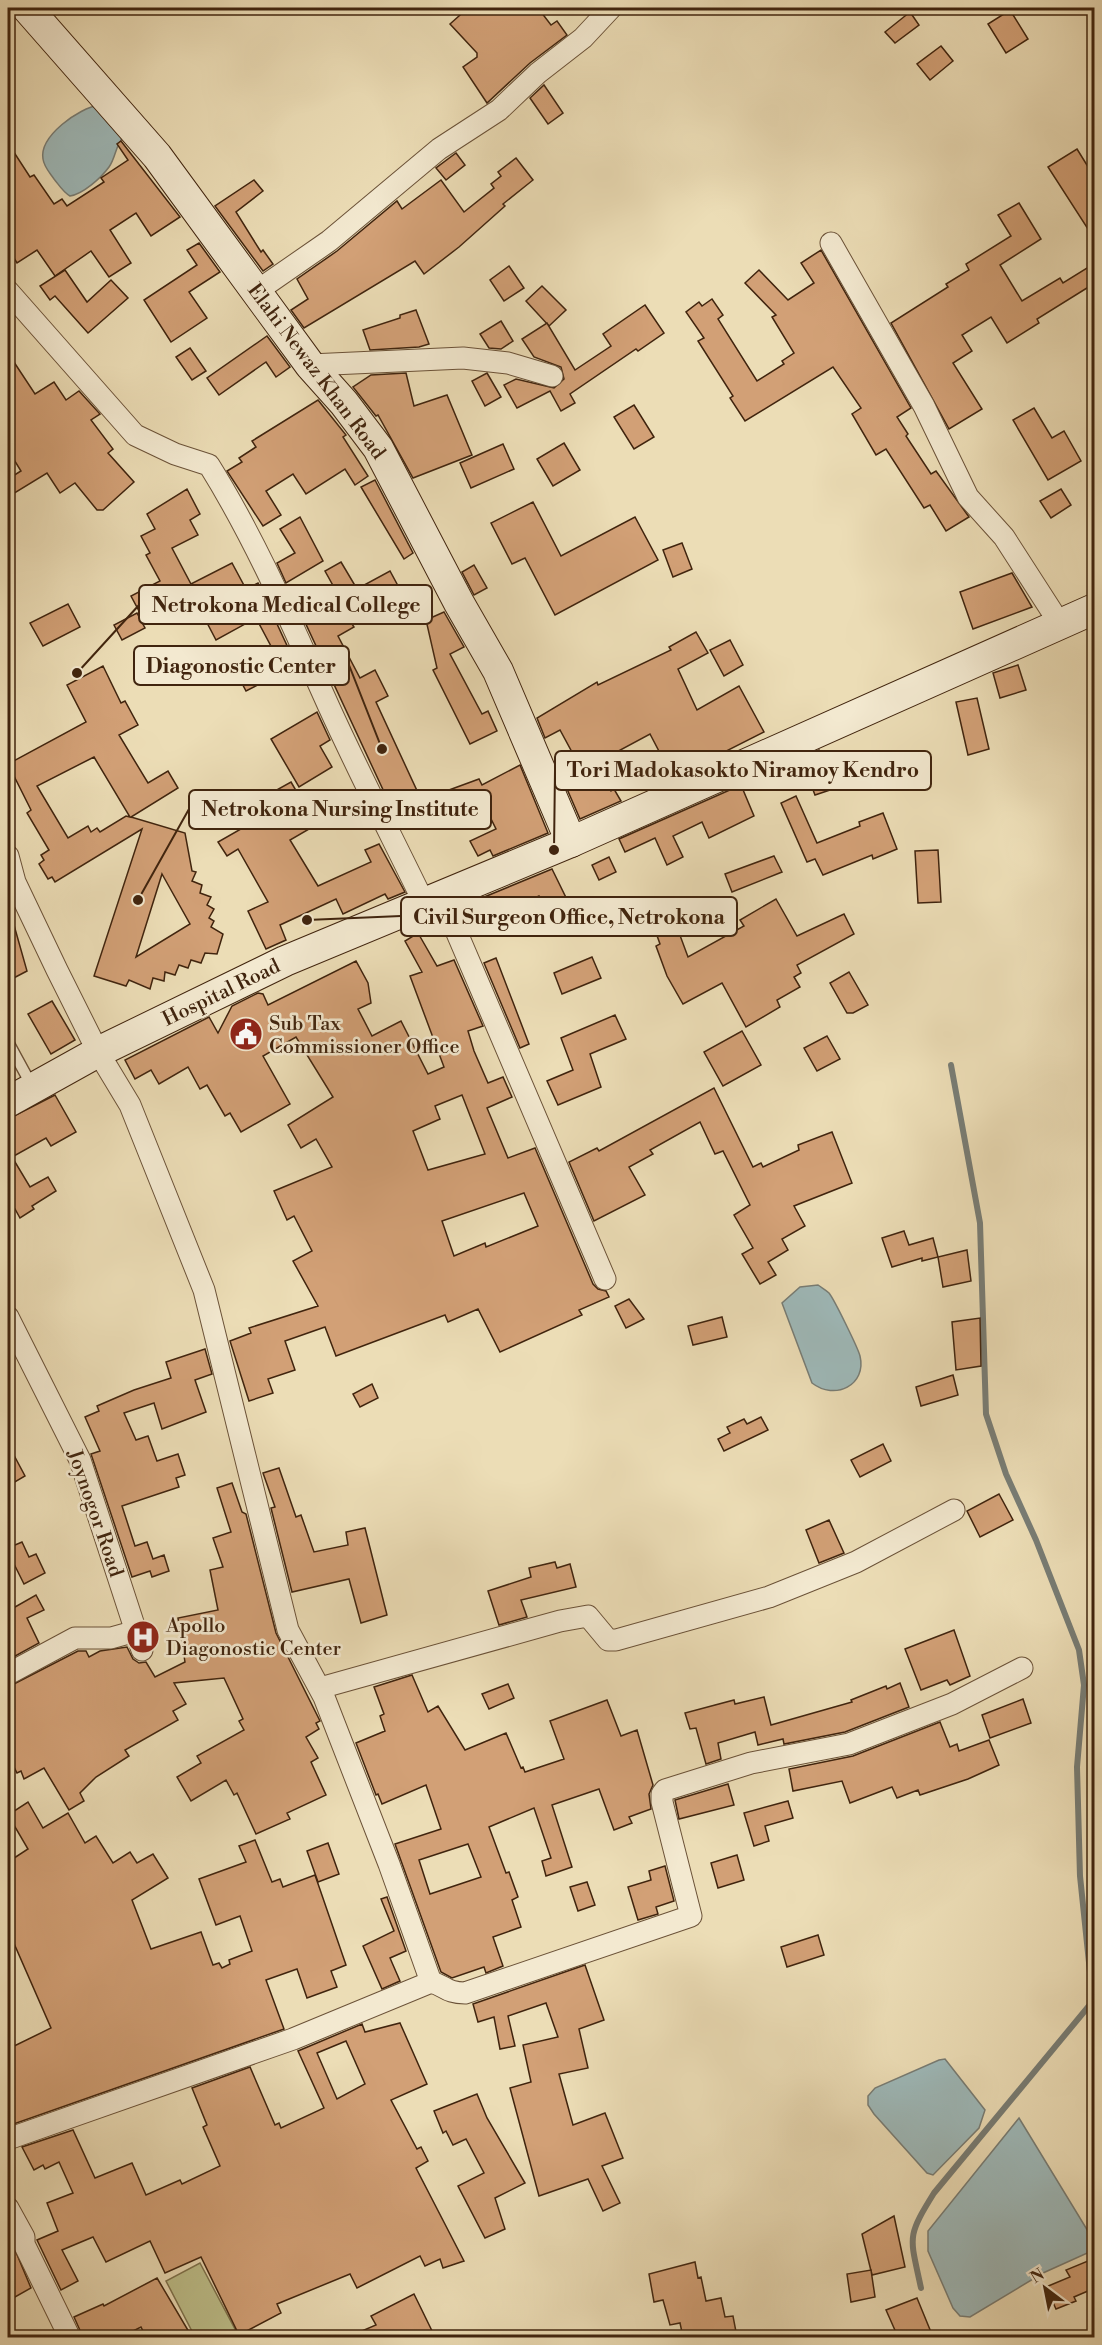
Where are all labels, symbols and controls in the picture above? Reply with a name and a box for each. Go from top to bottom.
street label: Elahi Newaz Khan Road [241,279,391,465]
callout: Netrokona Medical College [139,585,432,624]
text: Netrokona Medical College [151,593,421,619]
callout: Diagonostic Center [134,646,349,685]
text: Diagonostic Center [146,654,336,680]
callout: Tori Madokasokto Niramoy Kendro [555,751,931,790]
text: Tori Madokasokto Niramoy Kendro [567,758,919,784]
callout: Netrokona Nursing Institute [189,790,491,829]
text: Netrokona Nursing Institute [201,797,479,823]
callout: Civil Surgeon Office, Netrokona [401,897,737,936]
text: Civil Surgeon Office, Netrokona [413,905,726,931]
street label: Hospital Road [159,954,285,1033]
place label: Sub Tax Commissioner Office [269,1012,460,1060]
public building icon: Sub Tax Commissioner Office [228,1016,264,1052]
street label: Joynogor Road [61,1446,128,1581]
place label: Apollo Diagonostic Center [165,1614,342,1662]
hospital icon: Apollo Diagonostic Center [125,1619,161,1655]
north arrow [1015,2258,1075,2318]
text: N [1027,2264,1049,2288]

